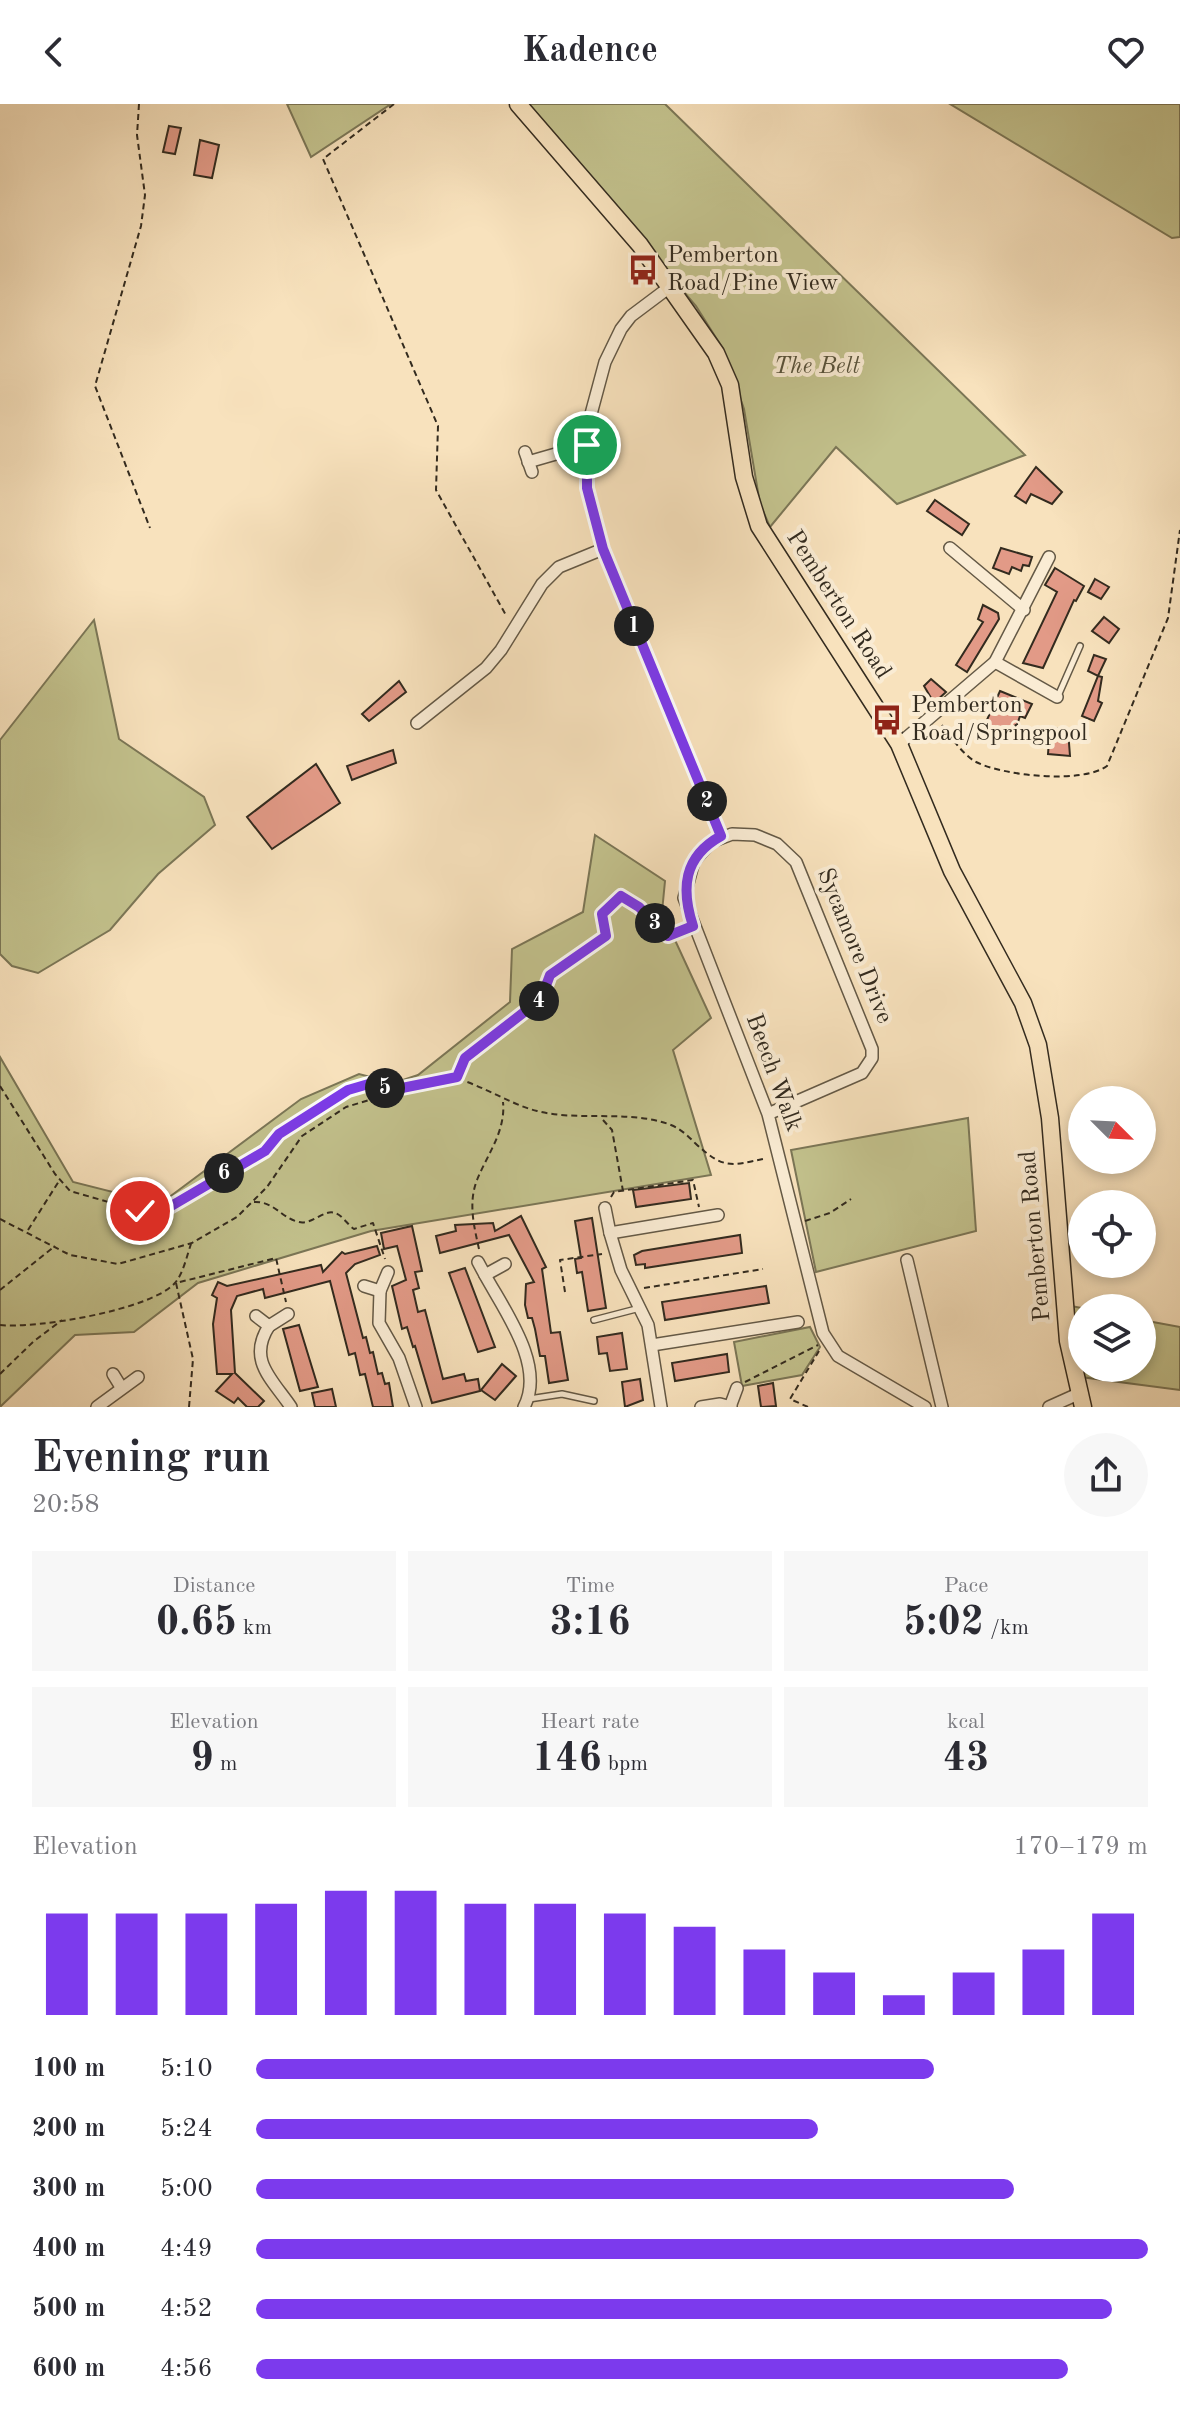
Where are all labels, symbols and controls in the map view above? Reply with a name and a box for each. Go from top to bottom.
icon: back [32,30,76,74]
icon: heart [1104,30,1148,74]
text: Kadence [522,34,658,70]
place label: Pemberton Road/Pine View [667,244,839,296]
bus stop icon: Pemberton Road/Pine View [626,253,660,287]
park label: The Belt [774,355,861,379]
pin [553,411,621,479]
icon: arrive [565,423,609,467]
street label: Pemberton Road [781,526,895,684]
pin: 1 [614,606,654,646]
text: 1 [628,615,640,637]
place label: Pemberton Road/Springpool [911,694,1088,746]
bus stop icon: Pemberton Road/Springpool [870,703,904,737]
pin: 2 [687,781,727,821]
text: 2 [701,790,713,812]
street label: Sycamore Drive [812,865,896,1027]
pin: 3 [635,903,675,943]
text: 3 [649,912,661,934]
pin: 4 [519,981,559,1021]
text: 4 [533,990,545,1012]
street label: Beech Walk [741,1011,805,1135]
pin: 5 [365,1068,405,1108]
text: 5 [379,1077,391,1099]
north arrow [1068,1086,1156,1174]
map controls [1068,1086,1156,1382]
street label: Pemberton Road [1017,1149,1055,1323]
pin: 6 [204,1153,244,1193]
text: 6 [218,1162,230,1184]
pin [106,1177,174,1245]
icon: check [118,1189,162,1233]
button: locate [1068,1190,1156,1278]
button: layers [1068,1294,1156,1382]
button: share [1064,1433,1148,1517]
text: Evening run [32,1437,270,1481]
text: 20:58 [32,1492,100,1518]
text: Distance [173,1575,255,1597]
text: Time [565,1575,615,1597]
text: Pace [944,1575,988,1597]
text: 0.65 [156,1604,237,1644]
text: 3:16 [550,1604,630,1644]
text: 5:02 [903,1604,984,1644]
text: km [237,1617,272,1639]
text: /km [984,1617,1029,1639]
text: Elevation [169,1711,259,1733]
text: Heart rate [541,1711,639,1733]
text: kcal [947,1711,985,1733]
text: 9 [191,1740,214,1780]
text: 146 [532,1740,602,1780]
text: 43 [943,1740,989,1780]
text: m [214,1753,237,1775]
text: bpm [602,1753,648,1775]
text: Elevation [32,1834,138,1860]
text: 170–179 m [1013,1834,1148,1860]
text: 100 m [32,2056,105,2082]
text: 5:10 [160,2056,213,2082]
text: 200 m [32,2116,105,2142]
text: 5:24 [160,2116,213,2142]
text: 300 m [32,2176,105,2202]
text: 5:00 [160,2176,213,2202]
text: 400 m [32,2236,105,2262]
text: 4:49 [160,2236,213,2262]
text: 500 m [32,2296,105,2322]
text: 4:52 [160,2296,213,2322]
text: 600 m [32,2356,105,2382]
text: 4:56 [160,2356,213,2382]

